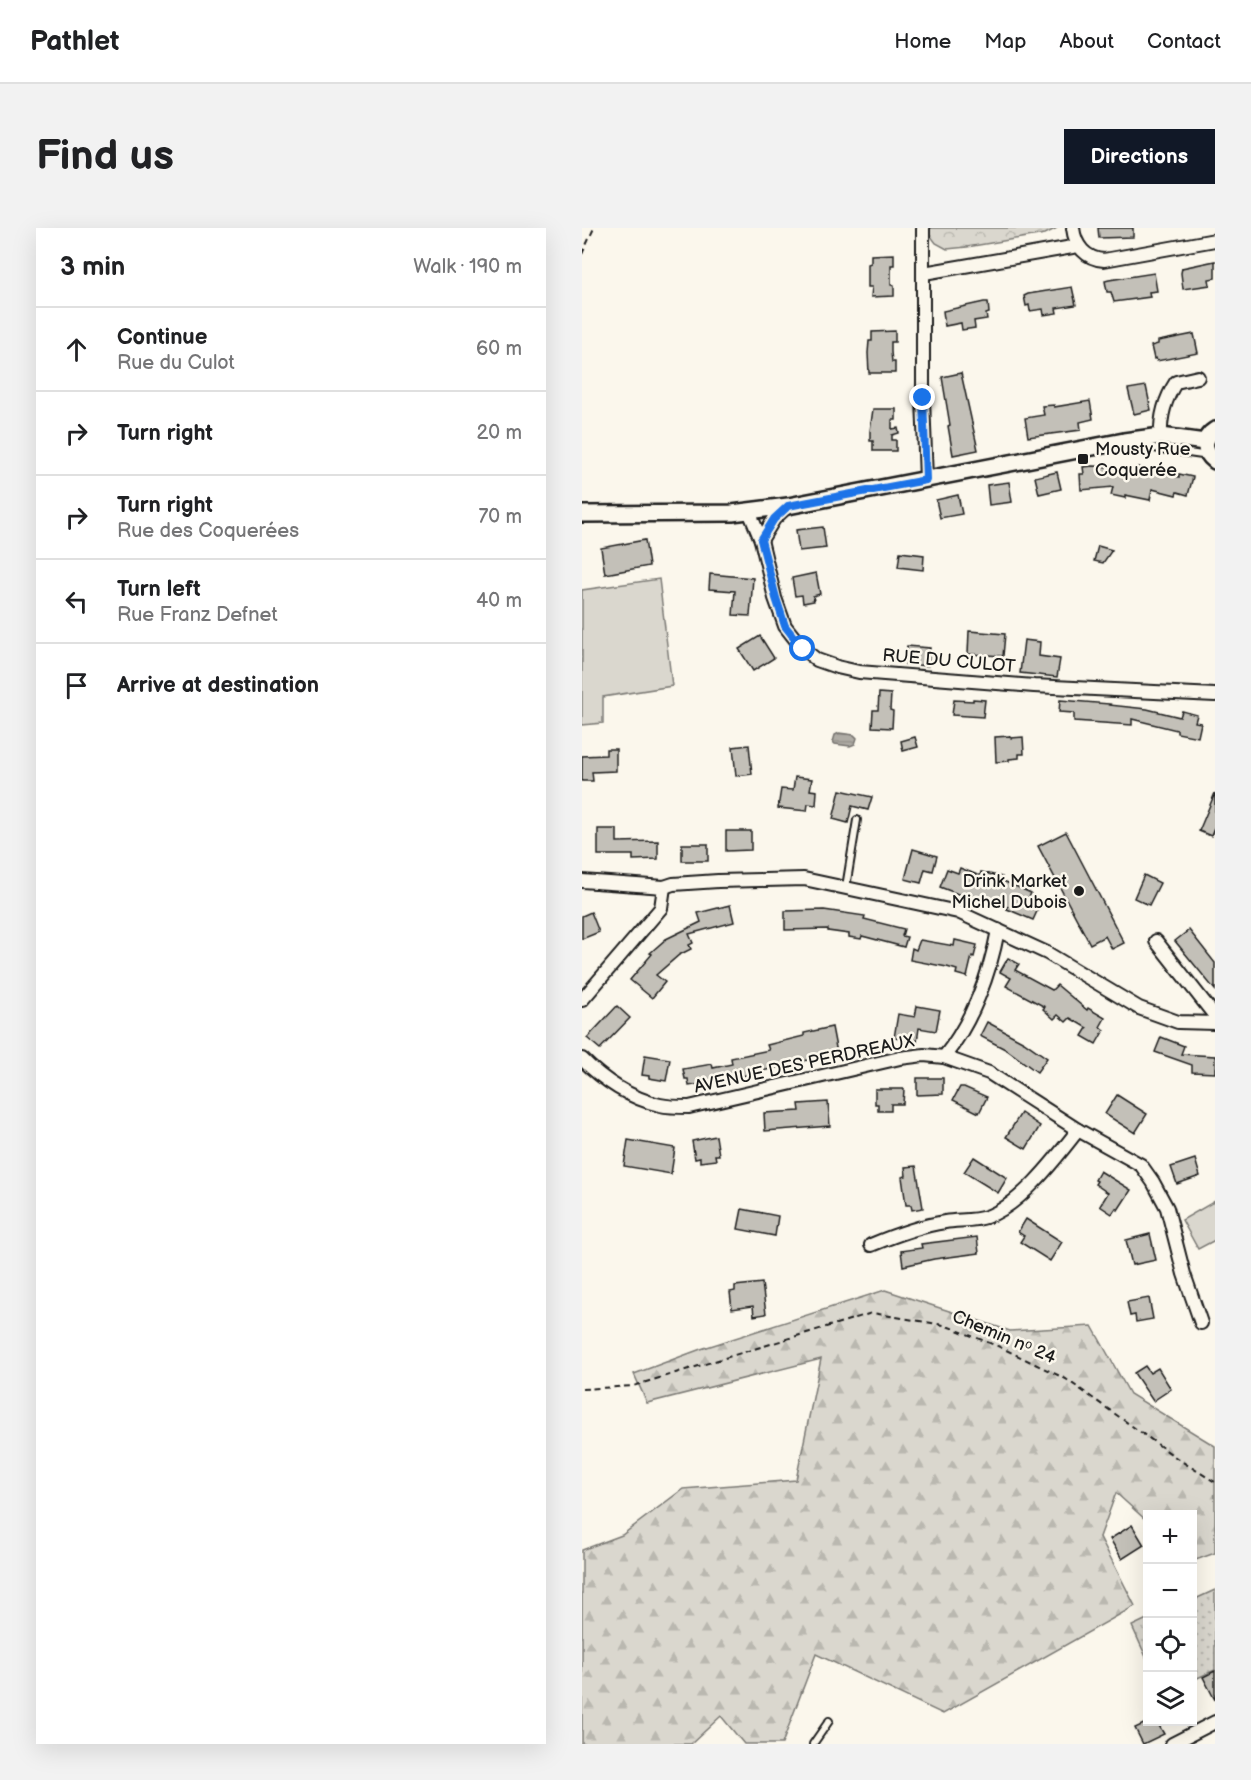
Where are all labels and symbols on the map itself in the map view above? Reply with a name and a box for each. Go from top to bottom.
route end [909,384,935,410]
place label: Mousty Rue Coquerée [1095,439,1191,481]
marker: Mousty Rue Coquerée [1076,452,1090,466]
route start [789,635,815,661]
street label: RUE DU CULOT [882,645,1016,677]
place label: Drink Market Michel Dubois [952,871,1067,913]
marker: Drink Market Michel Dubois [1072,884,1086,898]
street label: AVENUE DES PERDREAUX [692,1030,917,1098]
street label: Chemin nᵒ 24 [949,1306,1059,1368]

